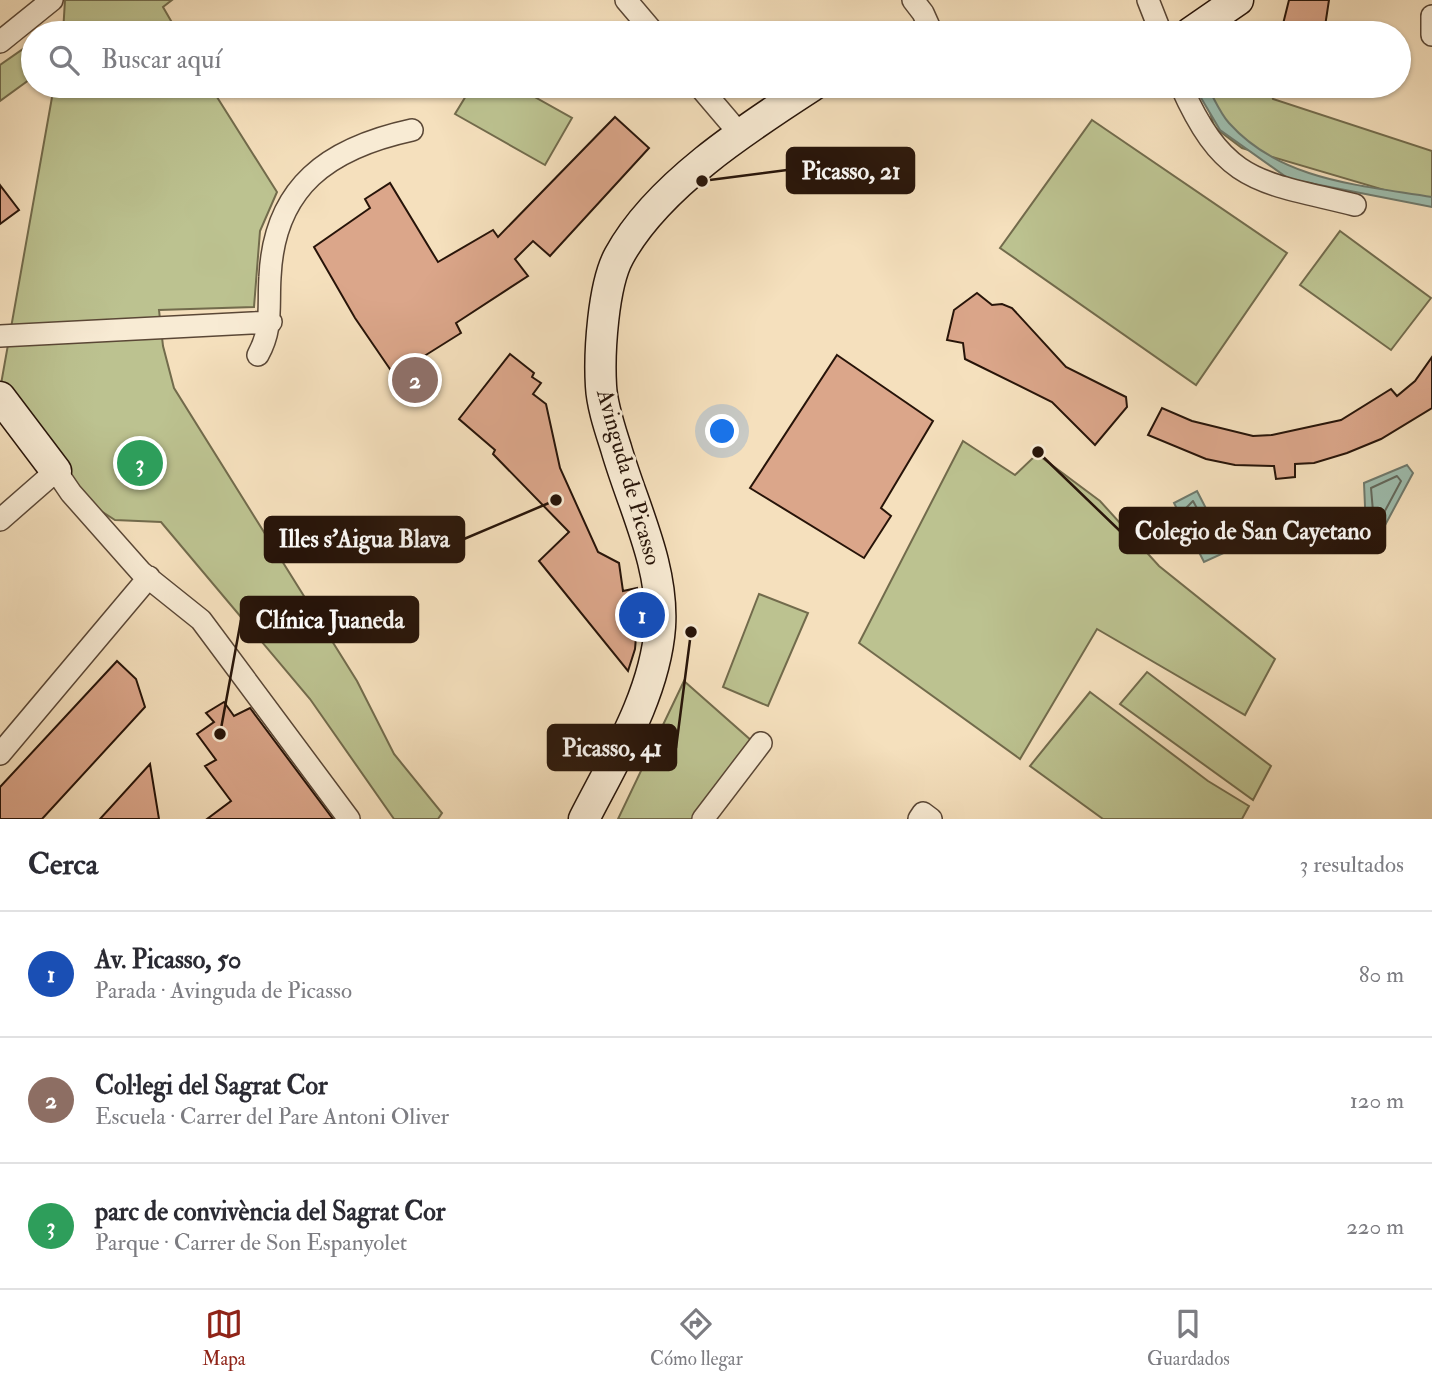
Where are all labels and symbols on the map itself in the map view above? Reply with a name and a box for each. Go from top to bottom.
callout: Picasso, 21 [787,148,914,193]
text: Picasso, 21 [801,156,901,187]
pin: 2 [392,354,438,406]
street label: Avinguda de Picasso [590,385,668,568]
your location [705,414,739,448]
pin: 3 [117,437,163,489]
callout: Colegio de San Cayetano [1120,508,1385,553]
text: Colegio de San Cayetano [1135,516,1372,547]
callout: Illes s'Aigua Blava [265,517,464,562]
text: Illes s'Aigua Blava [278,524,451,555]
pin: 1 [619,589,665,641]
callout: Clínica Juaneda [241,597,418,642]
text: Clínica Juaneda [256,605,406,636]
callout: Picasso, 41 [548,725,676,770]
text: Picasso, 41 [562,733,662,764]

